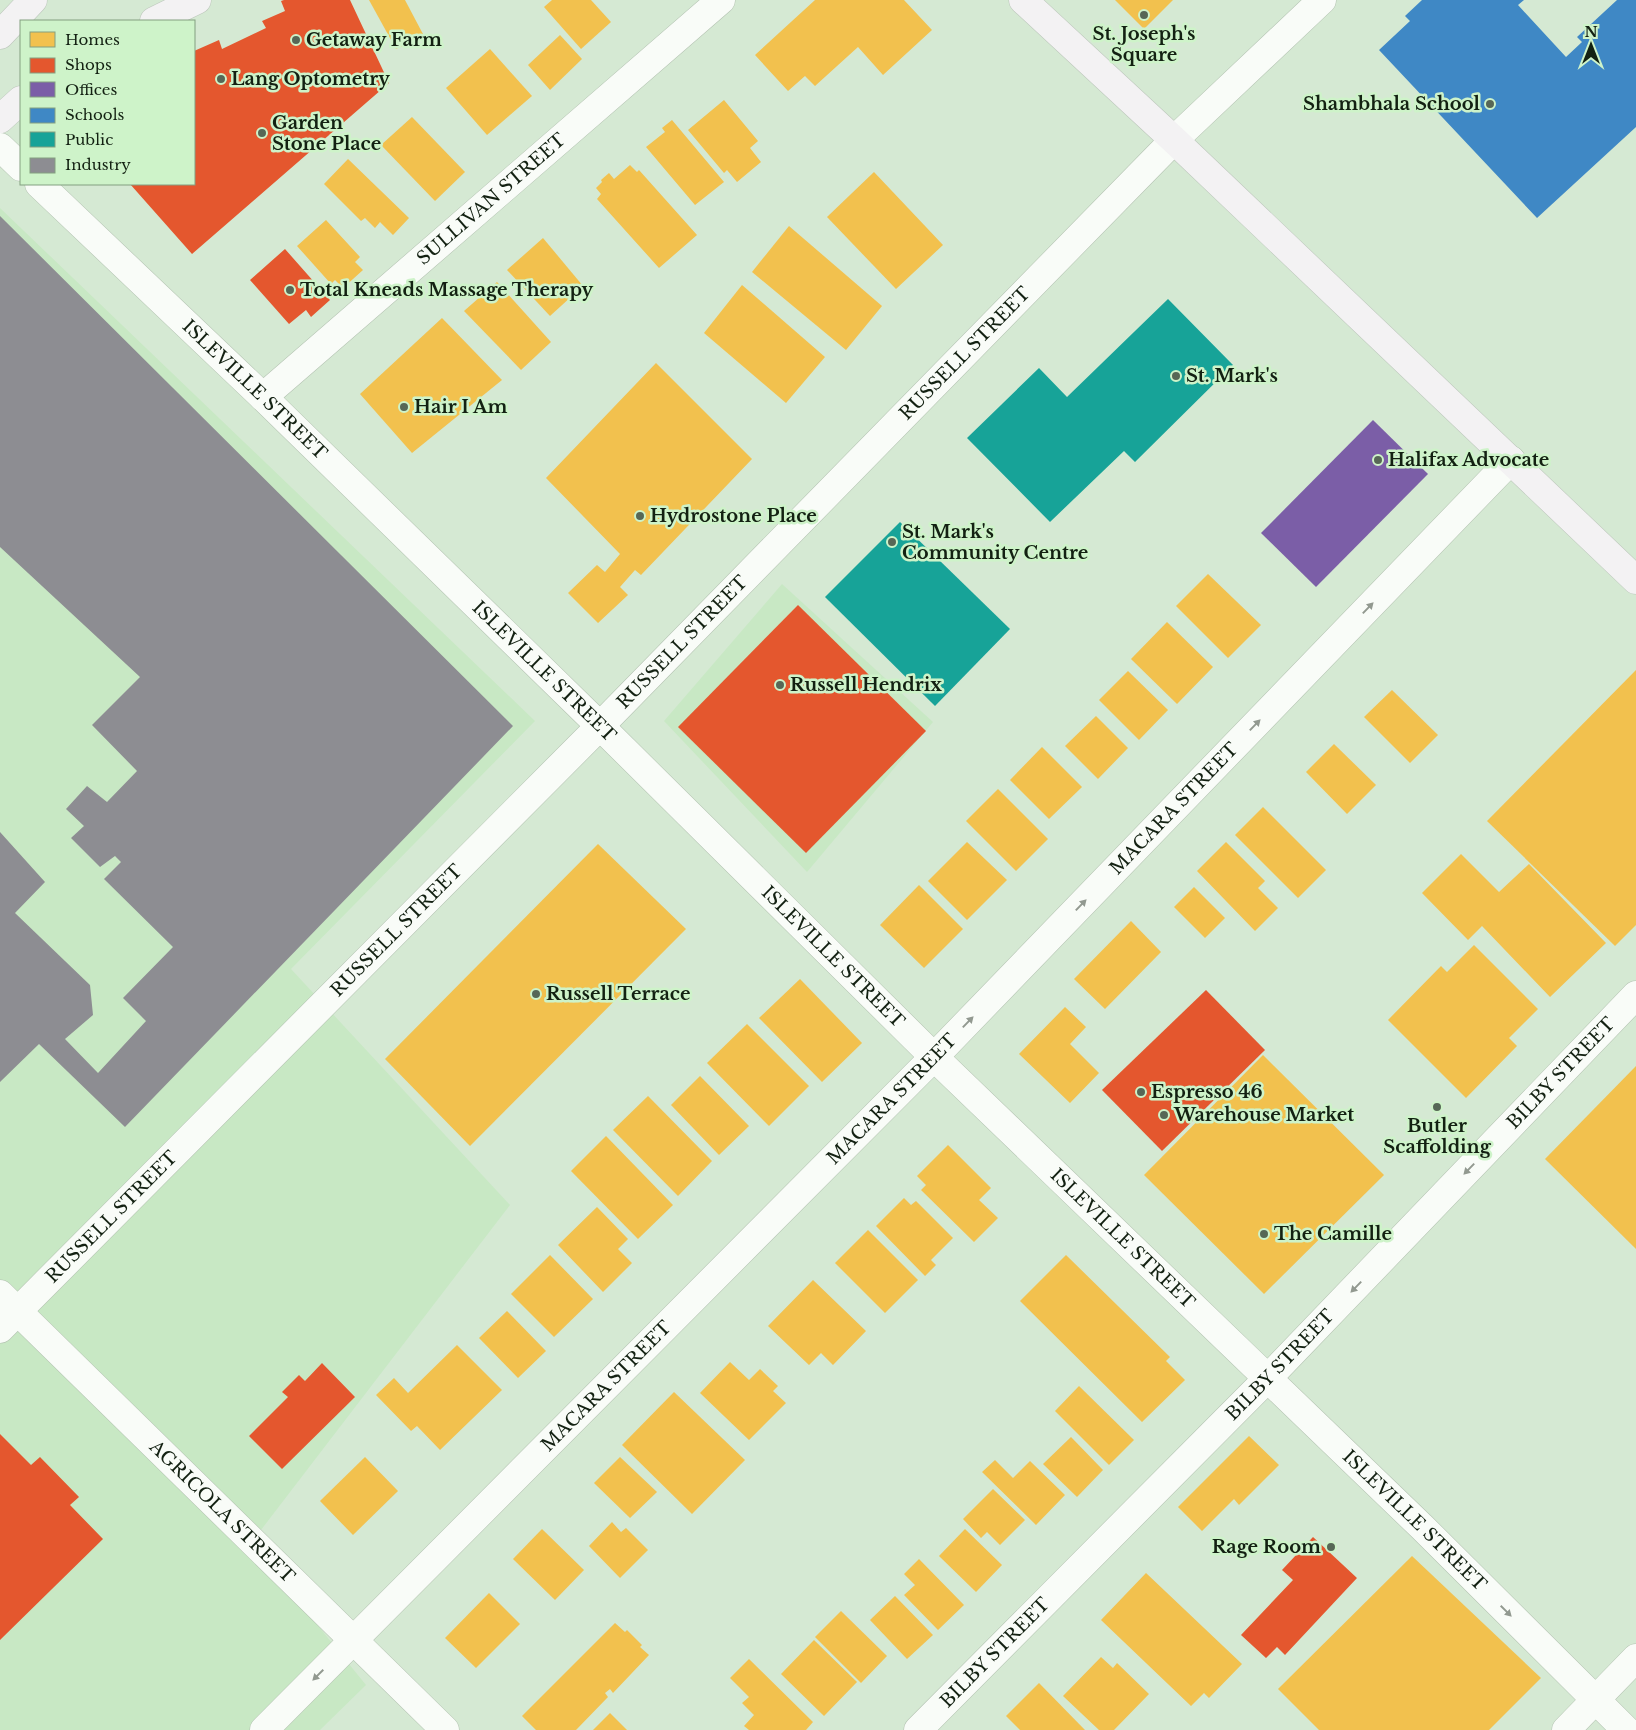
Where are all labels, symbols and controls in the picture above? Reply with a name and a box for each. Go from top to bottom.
marker: St. Joseph's Square [1138,9,1150,21]
legend [20,20,195,185]
north arrow [1566,20,1616,70]
place label: St. Joseph's Square [1093,23,1195,66]
text: N [1584,23,1598,41]
place label: Getaway Farm [306,29,442,51]
text: Homes [65,30,120,49]
marker: Getaway Farm [290,34,302,46]
text: Shops [65,55,112,74]
place label: Lang Optometry [231,68,390,90]
marker: Lang Optometry [215,73,227,85]
text: Offices [65,80,117,99]
place label: Shambhala School [1303,93,1481,115]
marker: Shambhala School [1484,98,1496,110]
text: Schools [65,105,125,124]
place label: Garden Stone Place [272,112,381,155]
marker: Garden Stone Place [256,127,268,139]
street label: SULLIVAN STREET [412,128,570,270]
text: Public [65,130,113,149]
text: Industry [65,155,131,174]
place label: Total Kneads Massage Therapy [300,279,594,301]
street label: RUSSELL STREET [895,282,1035,425]
marker: Total Kneads Massage Therapy [284,284,296,296]
street label: ISLEVILLE STREET [178,315,332,465]
place label: St. Mark's [1186,365,1278,387]
marker: St. Mark's [1170,370,1182,382]
place label: Hair I Am [414,396,508,418]
marker: Hair I Am [398,401,410,413]
place label: Halifax Advocate [1388,449,1549,471]
marker: Halifax Advocate [1372,454,1384,466]
place label: Hydrostone Place [650,505,817,527]
marker: Hydrostone Place [634,510,646,522]
place label: St. Mark's Community Centre [902,521,1088,564]
marker: St. Mark's Community Centre [886,536,898,548]
street label: RUSSELL STREET [612,571,752,713]
street label: ISLEVILLE STREET [468,596,621,747]
one-way arrow [1362,602,1374,614]
place label: Russell Hendrix [790,674,942,696]
marker: Russell Hendrix [774,679,786,691]
one-way arrow [1249,719,1261,731]
street label: MACARA STREET [1105,738,1243,879]
street label: RUSSELL STREET [326,860,467,1001]
street label: ISLEVILLE STREET [757,881,909,1033]
one-way arrow [1075,899,1087,911]
place label: Russell Terrace [546,983,691,1005]
marker: Russell Terrace [530,988,542,1000]
street label: BILBY STREET [1502,1013,1620,1134]
one-way arrow [962,1016,974,1028]
street label: MACARA STREET [822,1029,962,1169]
place label: Espresso 46 [1151,1081,1263,1103]
marker: Espresso 46 [1135,1086,1147,1098]
marker: Butler Scaffolding [1431,1101,1443,1113]
place label: Warehouse Market [1173,1104,1354,1126]
marker: Warehouse Market [1158,1109,1170,1121]
place label: Butler Scaffolding [1383,1115,1492,1158]
street label: RUSSELL STREET [41,1146,182,1288]
one-way arrow [1463,1163,1475,1175]
street label: ISLEVILLE STREET [1046,1164,1200,1313]
place label: The Camille [1274,1223,1392,1245]
marker: The Camille [1258,1228,1270,1240]
one-way arrow [1350,1280,1362,1292]
street label: BILBY STREET [1221,1305,1339,1425]
street label: MACARA STREET [537,1316,676,1456]
street label: AGRICOLA STREET [144,1435,300,1588]
street label: ISLEVILLE STREET [1338,1446,1491,1596]
place label: Rage Room [1212,1536,1321,1558]
marker: Rage Room [1325,1541,1337,1553]
street label: BILBY STREET [936,1593,1054,1712]
one-way arrow [1500,1604,1512,1616]
one-way arrow [312,1669,324,1681]

